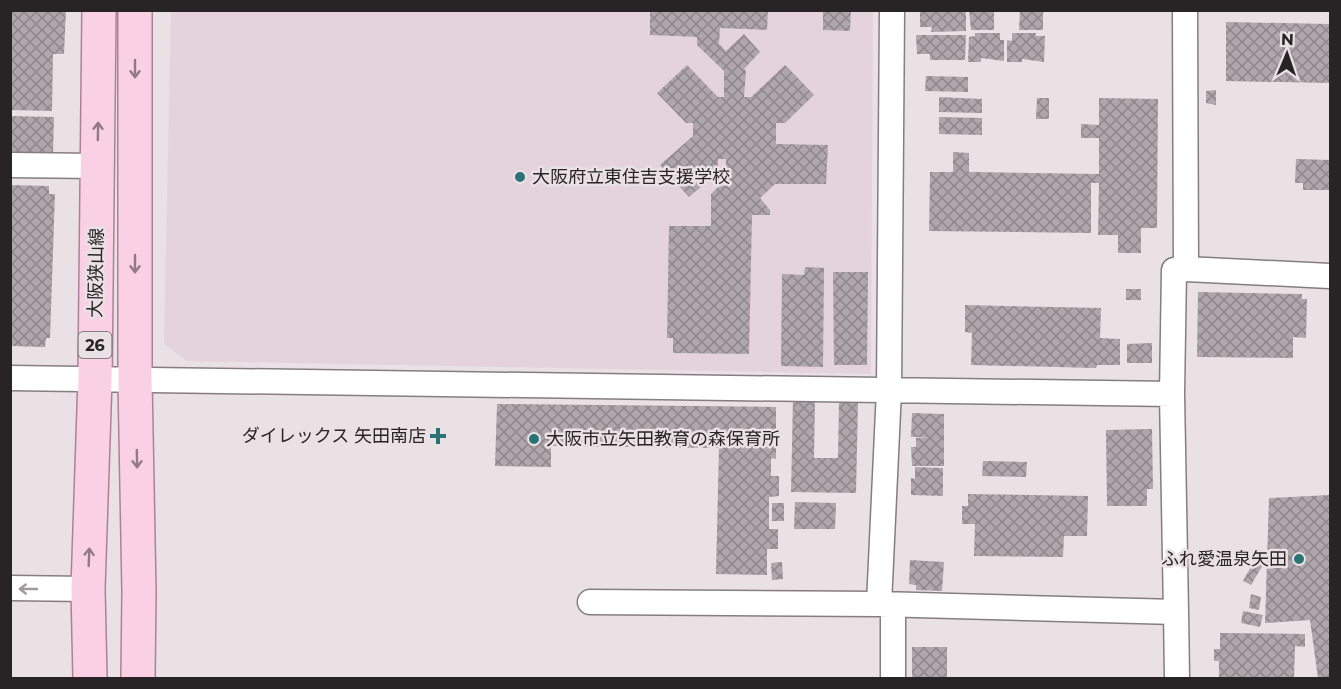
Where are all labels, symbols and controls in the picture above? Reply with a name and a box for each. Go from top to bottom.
north arrow [1257,24,1317,84]
text: N [1281,30,1294,49]
one-way arrow [129,58,141,78]
one-way arrow [92,122,104,142]
place label: 大阪府立東住吉支援学校 [532,166,730,188]
marker: 大阪府立東住吉支援学校 [513,170,527,184]
street label: 大阪狭山線 [84,228,108,318]
one-way arrow [129,253,141,273]
road number: 26 [78,332,112,358]
place label: ダイレックス 矢田南店 [242,425,426,447]
place label: 大阪市立矢田教育の森保育所 [546,428,780,450]
marker: ダイレックス 矢田南店 [431,429,445,443]
marker: 大阪市立矢田教育の森保育所 [527,432,541,446]
one-way arrow [131,448,143,468]
one-way arrow [84,548,95,568]
place label: ふれ愛温泉矢田 [1161,548,1287,570]
marker: ふれ愛温泉矢田 [1292,552,1306,566]
one-way arrow [19,583,39,594]

